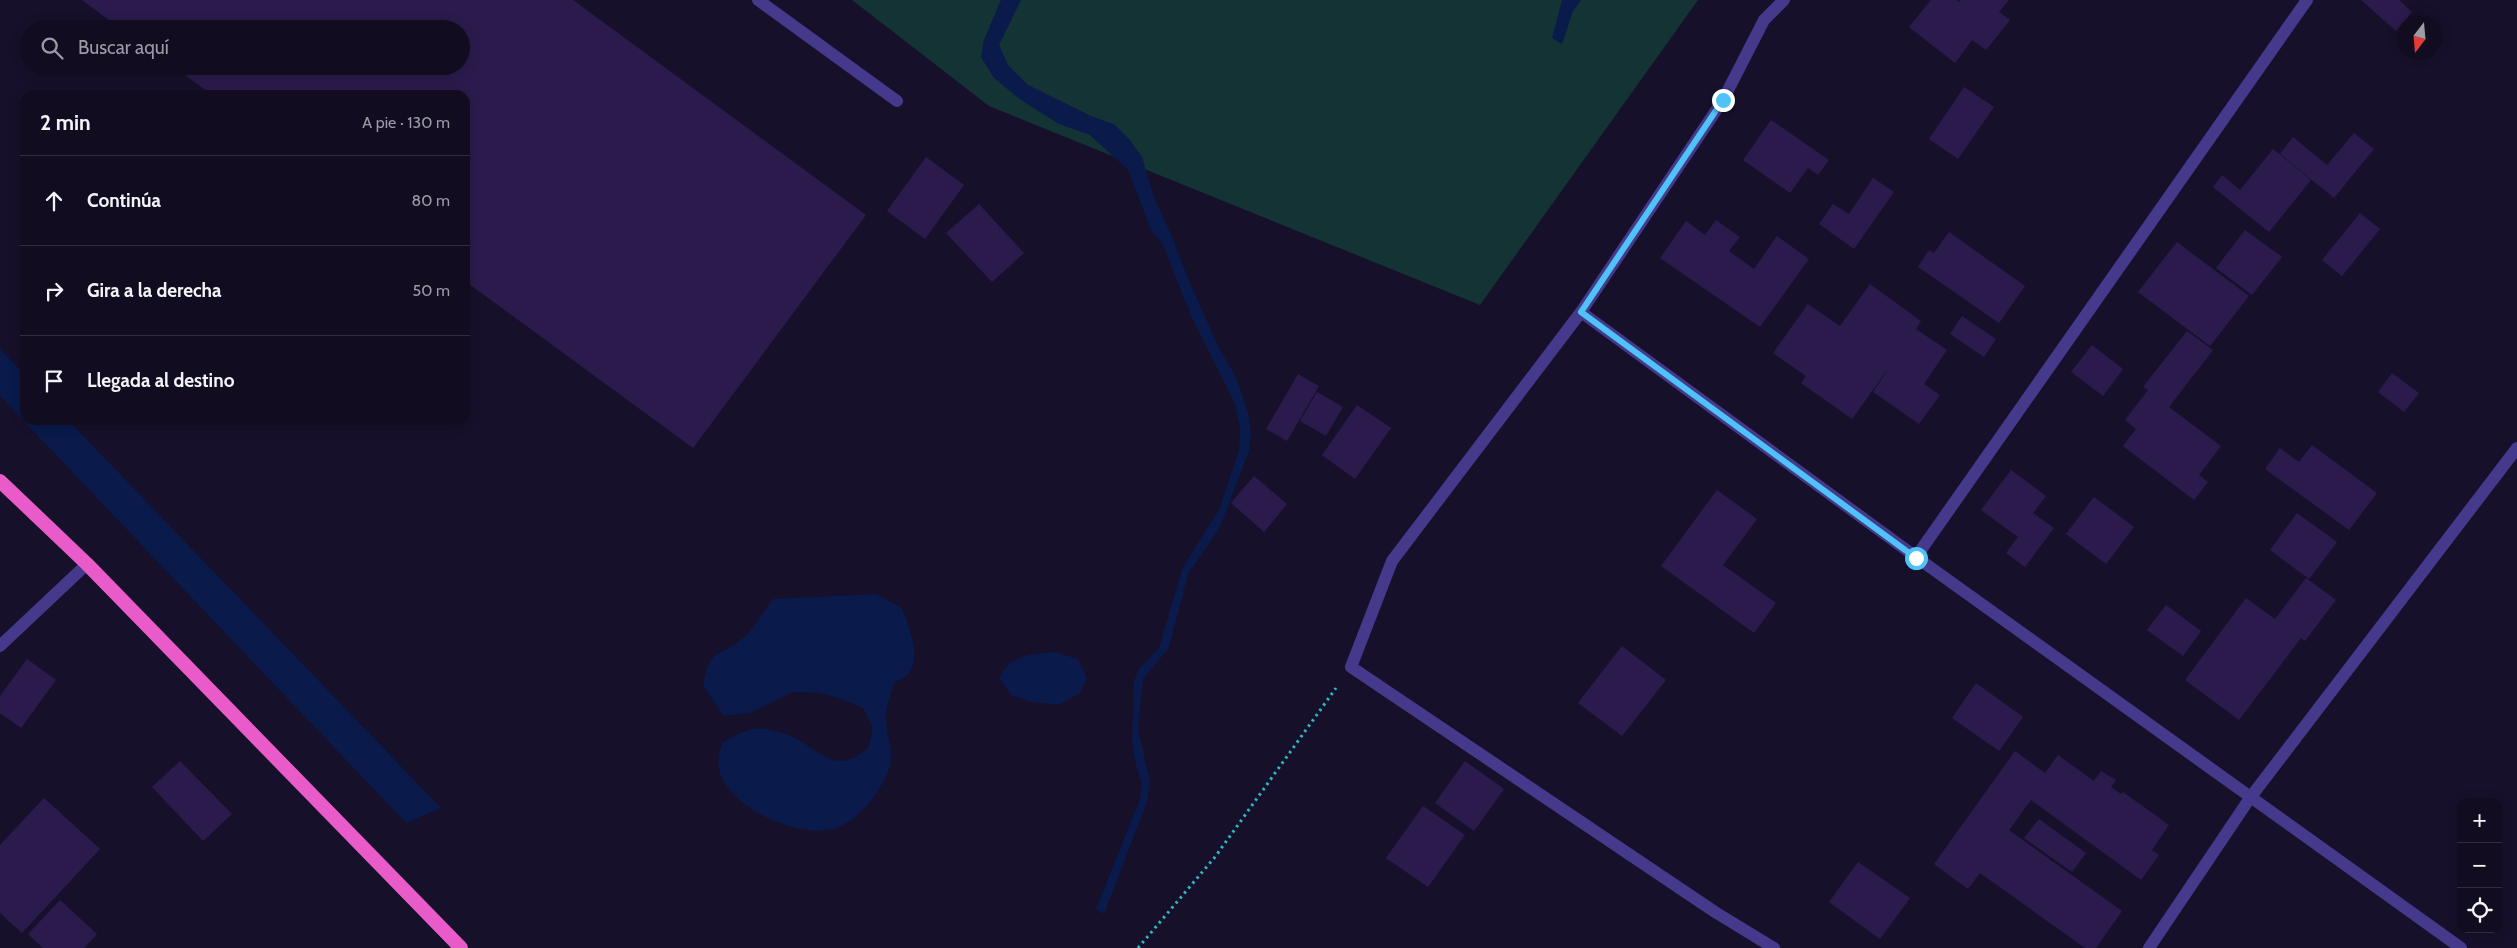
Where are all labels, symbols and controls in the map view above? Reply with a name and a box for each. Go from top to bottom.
north arrow [2397,15,2442,60]
search box [20,20,470,75]
icon: search [38,34,66,62]
text: Buscar aquí [78,36,169,59]
route end [1712,89,1735,112]
text: 2 min [40,110,91,135]
text: A pie · 130 m [362,113,450,132]
icon: ahead [40,187,68,215]
text: Continúa [87,189,161,212]
text: 80 m [412,191,450,210]
icon: right [40,277,68,305]
text: Gira a la derecha [87,279,222,302]
text: 50 m [413,281,450,300]
icon: arrive [40,367,68,395]
text: Llegada al destino [87,369,234,392]
route start [1905,547,1928,570]
map controls [2457,798,2502,933]
button: + [2457,798,2502,843]
button: − [2457,843,2502,888]
button: locate [2457,888,2502,933]

